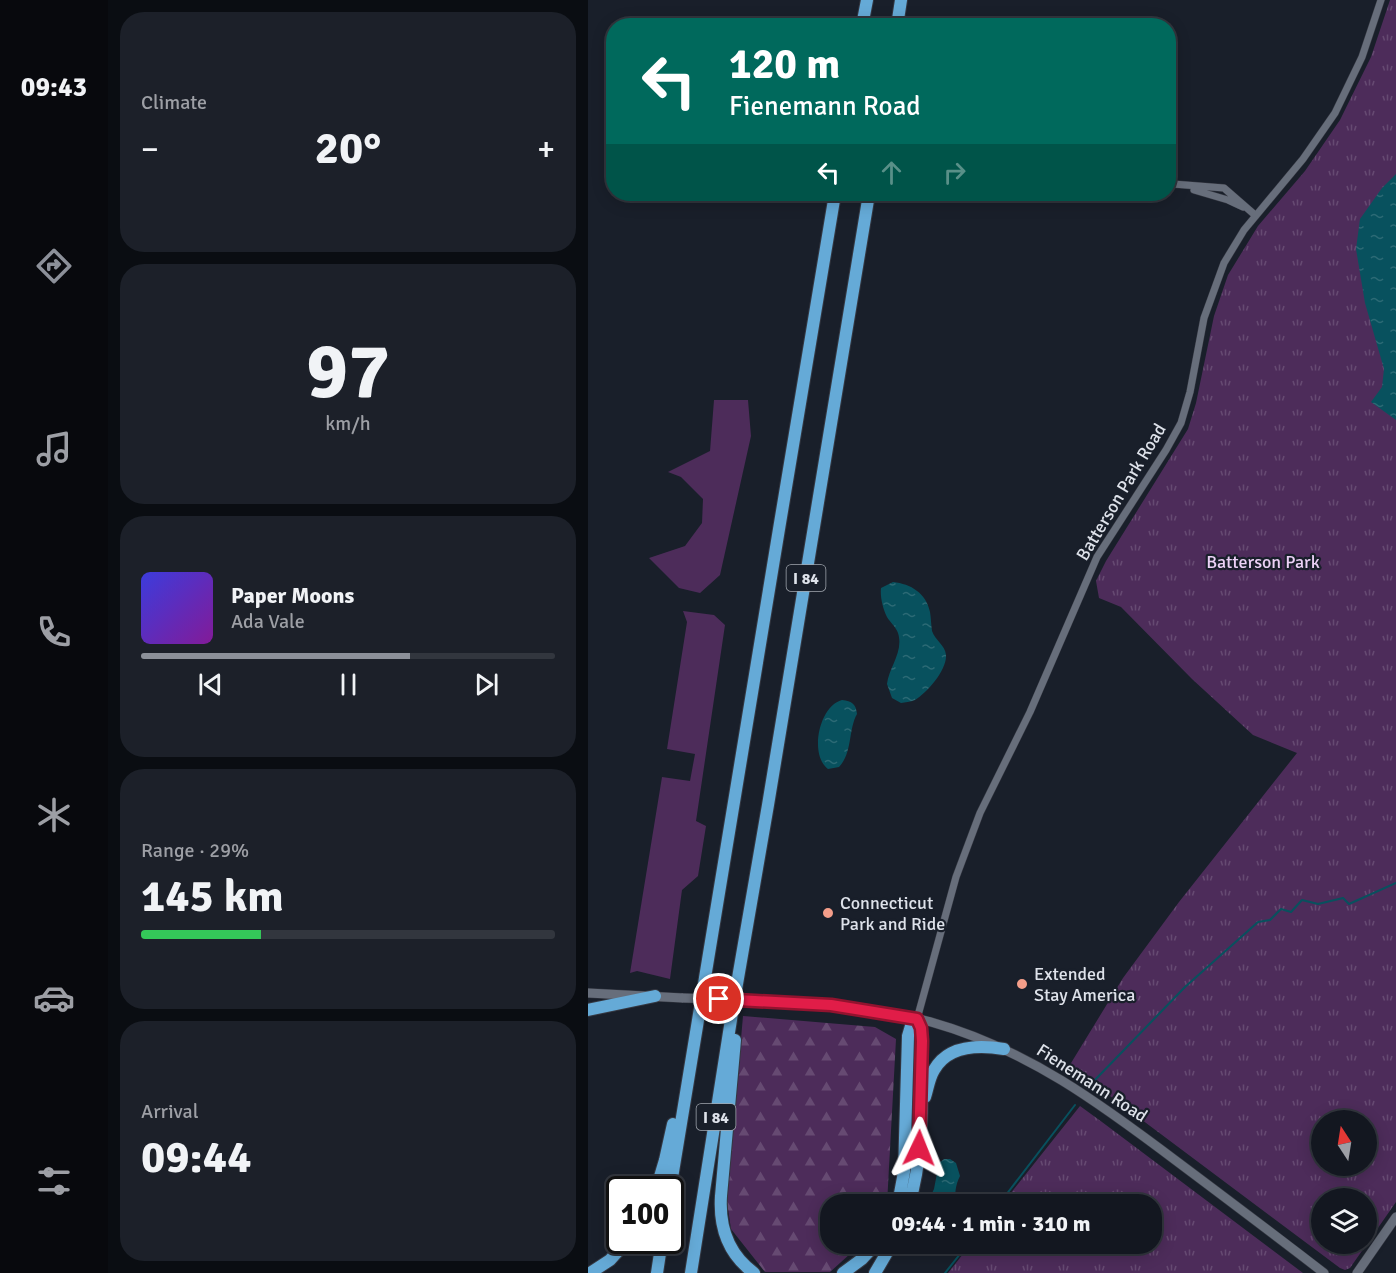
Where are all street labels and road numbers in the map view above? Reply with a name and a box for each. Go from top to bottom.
street label: Batterson Park Road [1071,419,1171,565]
road number: I 84 [786,565,826,591]
street label: Fienemann Road [1032,1039,1152,1127]
road number: I 84 [696,1104,736,1130]

